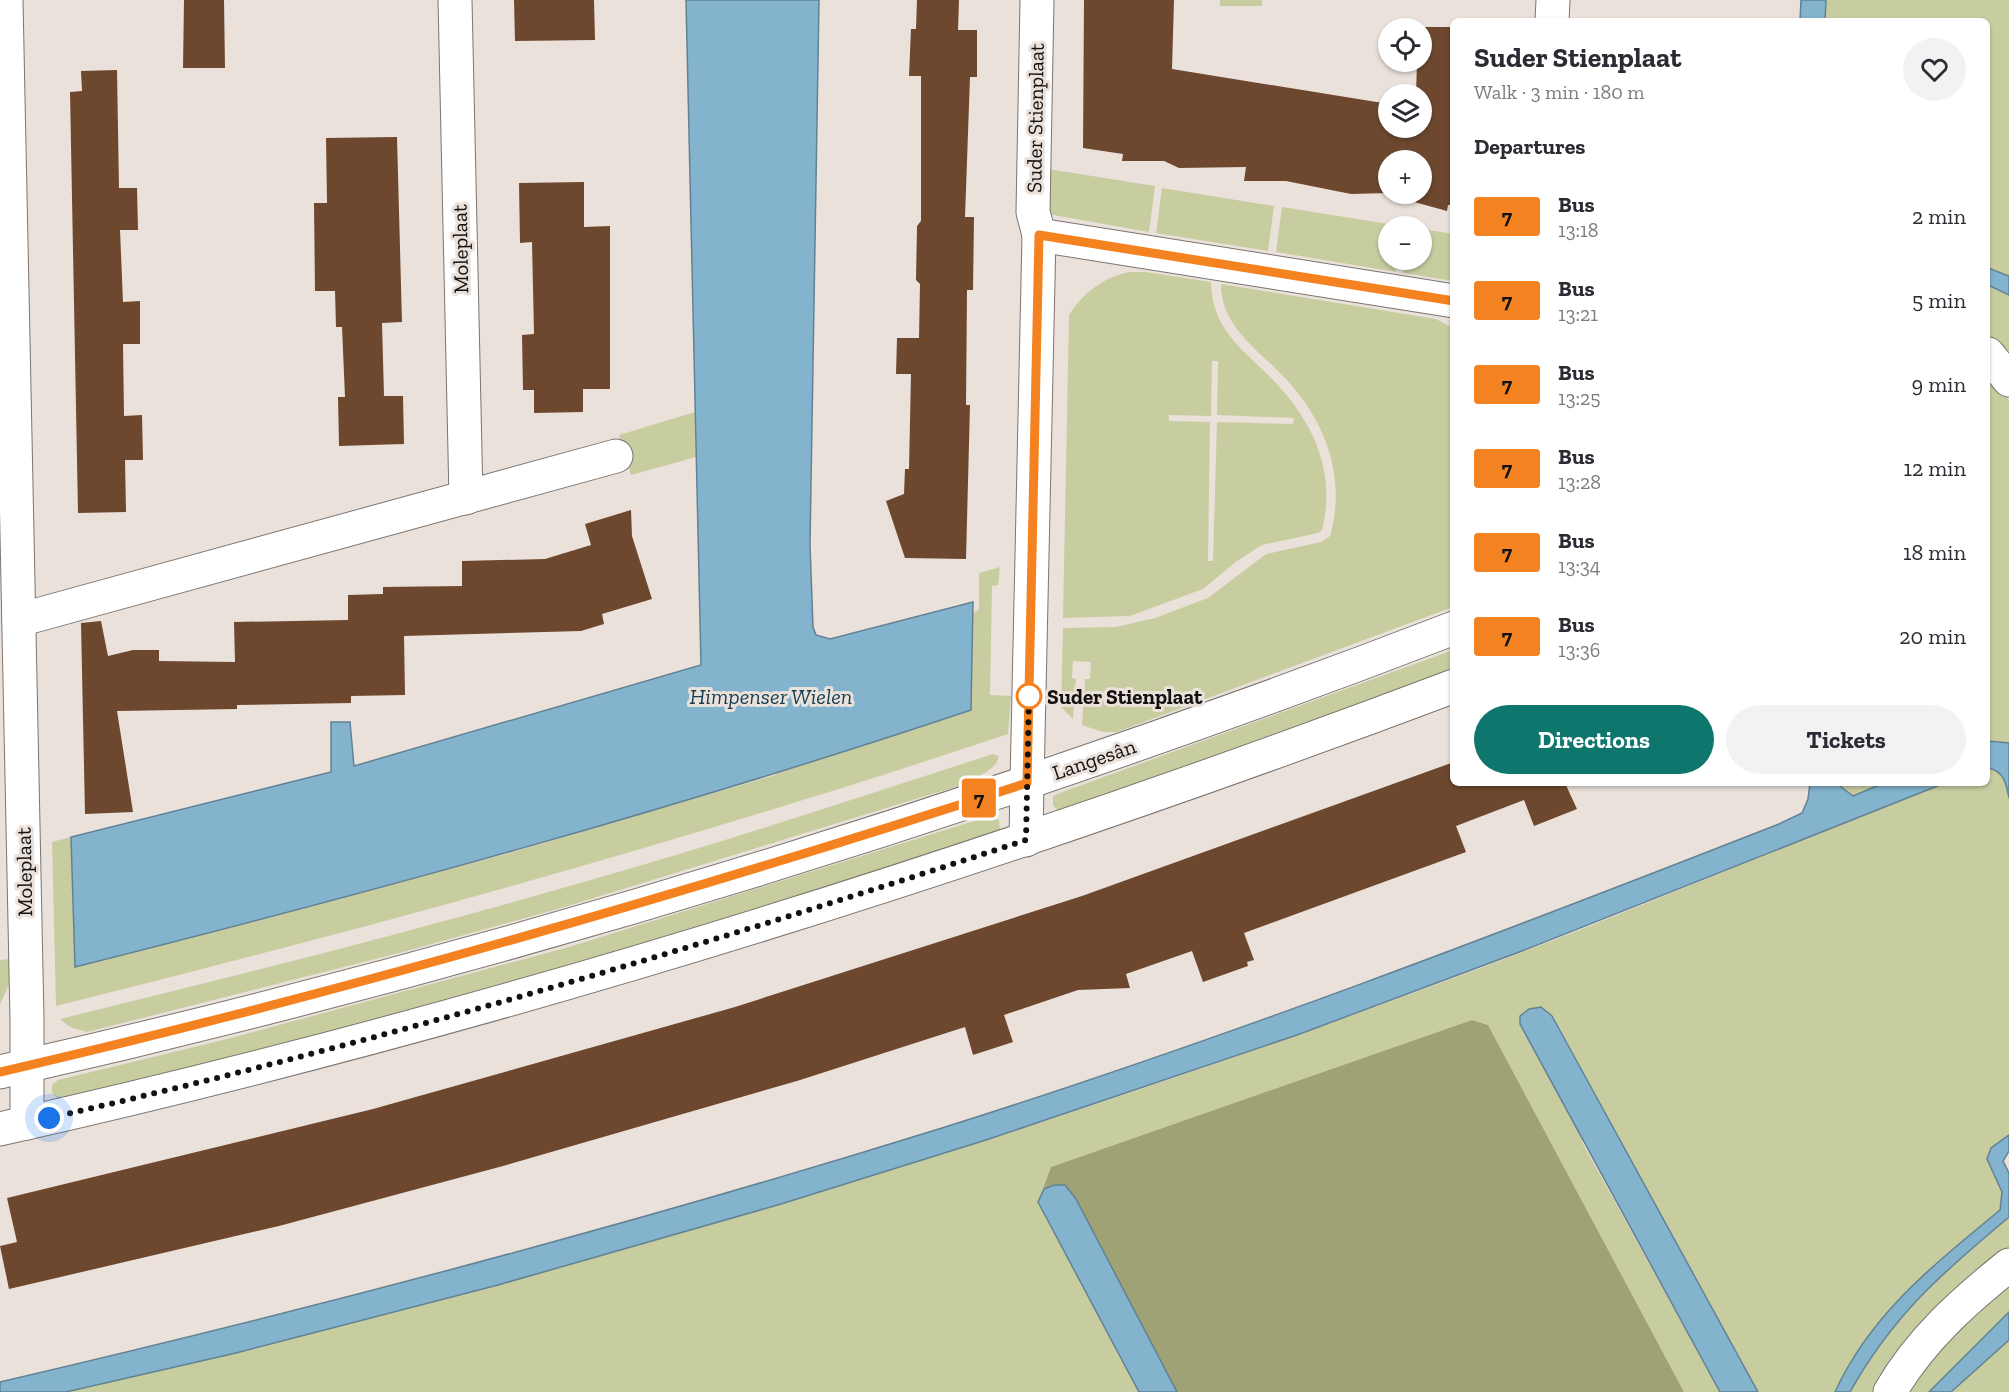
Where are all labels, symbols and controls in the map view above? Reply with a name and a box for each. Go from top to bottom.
map controls [1378,18,1432,270]
button: locate [1378,18,1432,72]
button: heart [1903,38,1966,101]
text: Suder Stienplaat [1474,41,1681,74]
street label: Suder Stienplaat [1021,43,1049,193]
text: Walk · 3 min · 180 m [1474,80,1645,104]
button: layers [1378,84,1432,138]
text: Departures [1474,133,1585,160]
button: + [1378,150,1432,204]
text: Bus [1558,191,1595,218]
text: 2 min [1912,203,1966,230]
street label: Moleplaat [447,204,473,294]
text: 7 [1502,204,1512,229]
button: − [1378,216,1432,270]
text: 13:18 [1558,218,1598,242]
text: Bus [1558,275,1595,302]
text: 5 min [1912,287,1966,314]
text: 7 [1502,288,1512,313]
text: 13:21 [1558,302,1598,326]
text: Bus [1558,359,1595,386]
text: 9 min [1912,371,1966,398]
text: 7 [1502,372,1512,397]
text: 13:25 [1558,386,1601,410]
text: Bus [1558,443,1595,470]
text: 12 min [1903,455,1966,482]
text: 7 [1502,456,1512,481]
text: 13:28 [1558,470,1601,494]
text: Bus [1558,527,1595,554]
text: 18 min [1903,539,1966,566]
text: 7 [1502,540,1512,565]
text: 13:34 [1558,554,1601,578]
text: Bus [1558,611,1595,638]
text: 20 min [1899,623,1966,650]
text: 7 [1502,624,1512,649]
text: 13:36 [1558,638,1600,662]
water label: Himpenser Wielen [690,683,852,710]
marker: Suder Stienplaat [1016,683,1042,709]
place label: Suder Stienplaat [1047,684,1203,709]
button: Directions [1474,705,1714,774]
button: Tickets [1726,705,1966,774]
street label: Langesân [1049,733,1139,785]
line badge: 7 [960,778,998,818]
text: 7 [974,786,984,811]
street label: Moleplaat [11,827,37,917]
your location [34,1103,64,1133]

